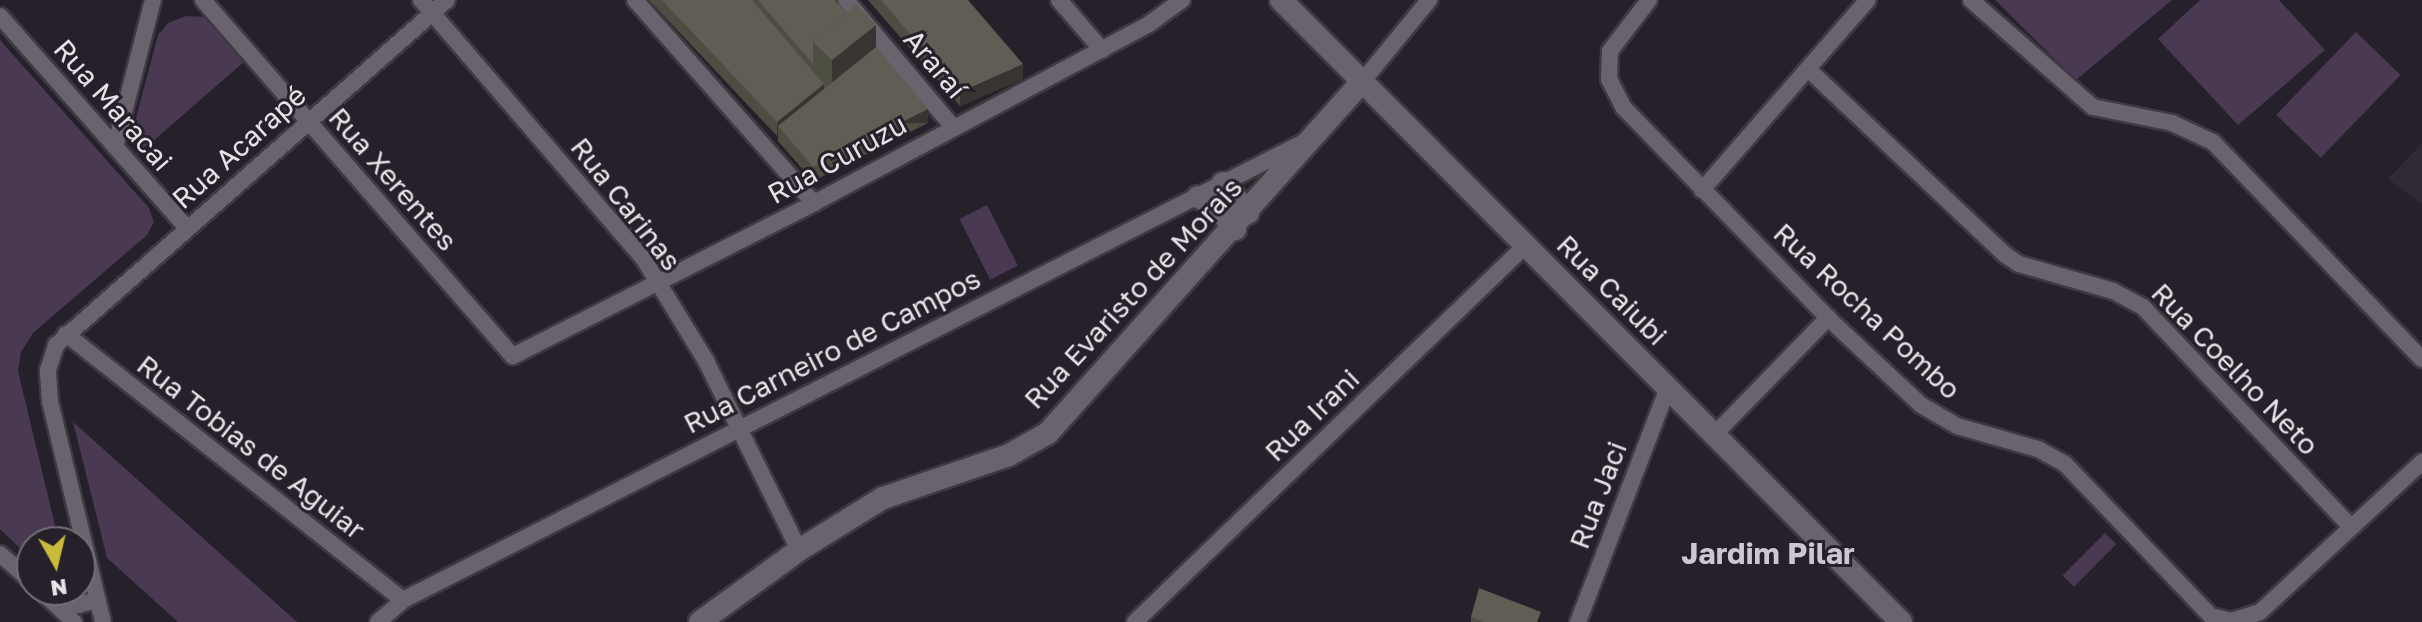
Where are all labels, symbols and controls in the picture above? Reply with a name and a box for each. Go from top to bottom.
street label: Araraí [897,23,973,105]
street label: Rua Maracai [47,32,179,178]
street label: Rua Acarapé [165,78,313,216]
street label: Rua Xerentes [322,101,464,257]
street label: Rua Curuzu [762,107,912,211]
street label: Rua Carinas [564,131,688,277]
street label: Rua Evaristo de Morais [1017,170,1249,416]
street label: Rua Rocha Pombo [1767,216,1967,406]
street label: Rua Caiubi [1550,228,1674,352]
street label: Rua Carneiro de Campos [678,261,986,441]
street label: Rua Coelho Neto [2144,276,2326,462]
street label: Rua Tobias de Aguiar [130,348,372,546]
street label: Rua Irani [1258,362,1366,468]
street label: Rua Jaci [1562,437,1634,553]
north arrow [16,526,96,606]
district label: Jardim Pilar [1681,535,1855,571]
text: N [49,574,69,603]

